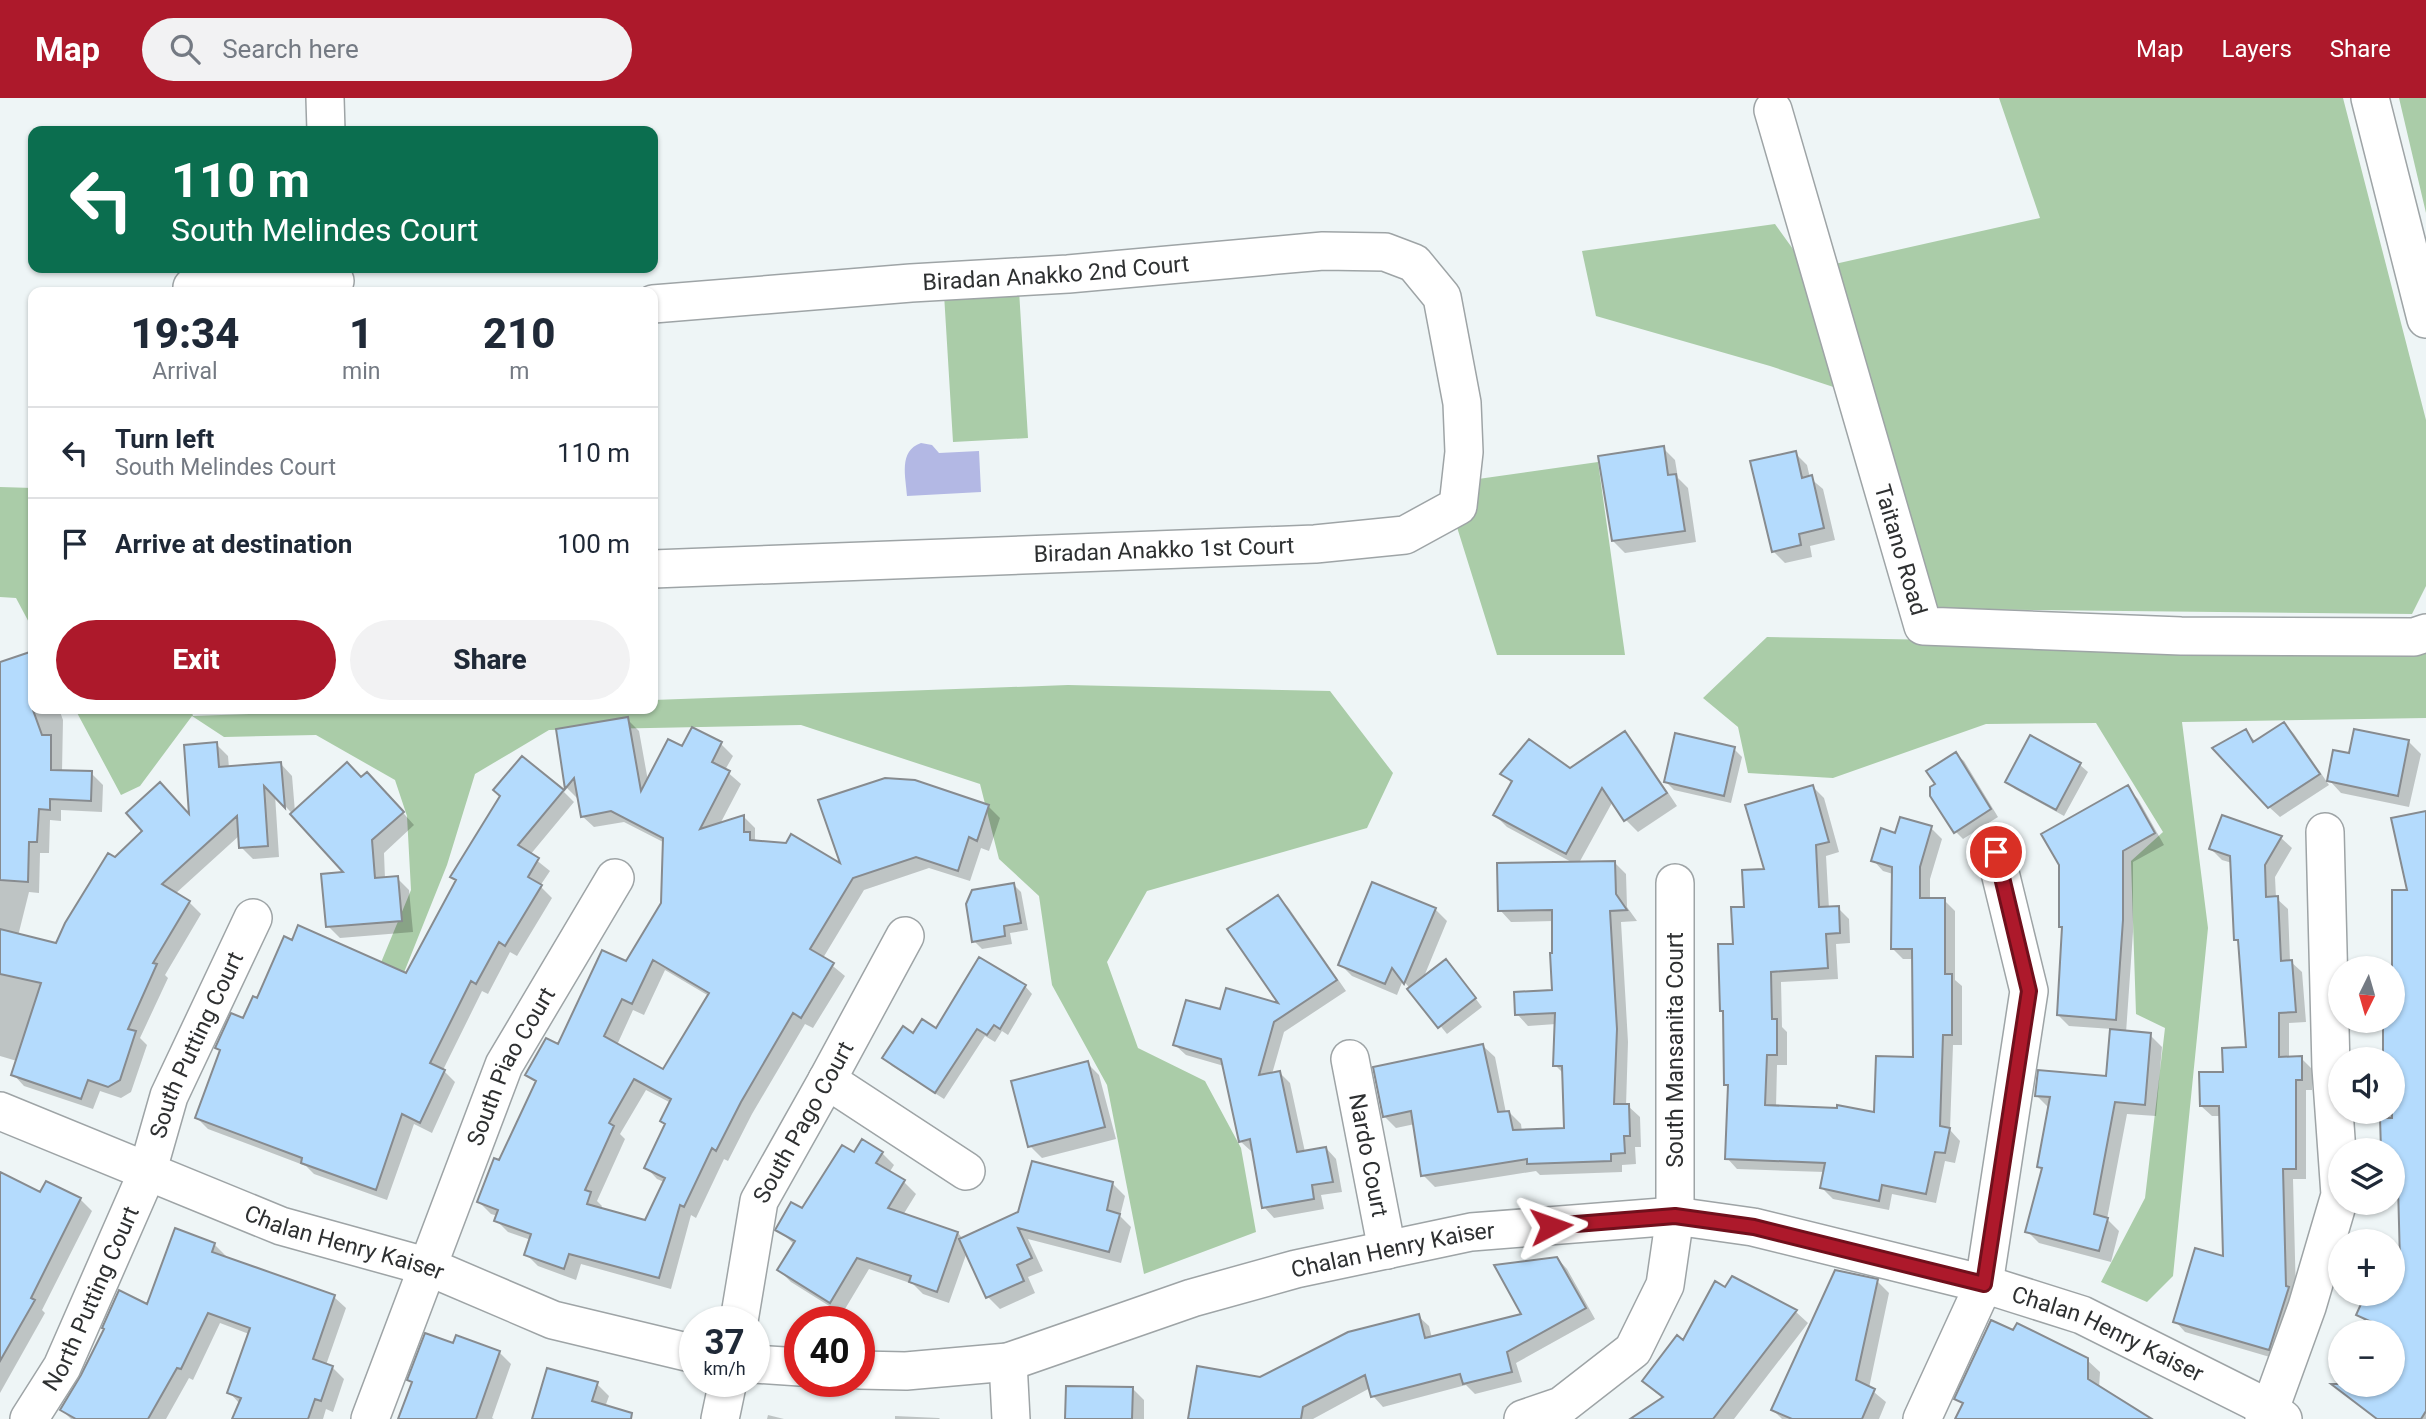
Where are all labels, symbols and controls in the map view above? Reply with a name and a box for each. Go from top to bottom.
search box [142,18,632,81]
text: Map [35,30,100,69]
icon: search [166,30,204,68]
text: Search here [222,34,359,64]
text: Map [2136,35,2184,63]
text: Layers [2222,35,2292,63]
text: Share [2330,35,2391,63]
text: 110 m [171,152,310,209]
icon: left [56,154,147,245]
text: South Melindes Court [171,211,478,249]
street label: Biradan Anakko 2nd Court [922,250,1190,296]
text: 19:34 [130,309,240,358]
text: 1 [349,309,373,358]
text: 210 [483,309,556,358]
text: Arrival [152,358,218,385]
text: min [342,358,380,385]
text: m [509,358,529,385]
text: Turn left [115,424,214,454]
icon: left [56,434,94,472]
text: 110 m [557,438,630,468]
text: South Melindes Court [115,454,336,481]
street label: Taitano Road [1869,481,1933,618]
icon: arrive [56,525,94,563]
text: Arrive at destination [115,529,352,559]
text: 100 m [557,529,630,559]
street label: Biradan Anakko 1st Court [1033,532,1295,568]
button: Exit [56,620,336,700]
button: Share [350,620,630,700]
pin [1966,822,2026,882]
icon: arrive [1977,833,2015,871]
street label: South Mansanita Court [1662,932,1689,1168]
street label: South Putting Court [144,947,249,1141]
north arrow [2328,956,2404,1032]
map controls [2328,956,2405,1397]
street label: South Piao Court [461,982,561,1150]
street label: South Pago Court [747,1037,859,1208]
button: sound [2328,1047,2405,1124]
street label: Nardo Court [1343,1091,1394,1219]
button: layers [2328,1138,2405,1215]
position arrow [1514,1189,1588,1263]
street label: Chalan Henry Kaiser [241,1199,449,1286]
street label: North Putting Court [37,1202,144,1396]
street label: Chalan Henry Kaiser [1289,1217,1496,1283]
button: + [2328,1229,2405,1306]
street label: Chalan Henry Kaiser [2009,1280,2208,1387]
speed limit sign: 40 [784,1306,875,1397]
button: − [2328,1320,2405,1397]
text: 37 [704,1322,745,1363]
text: km/h [703,1358,746,1379]

